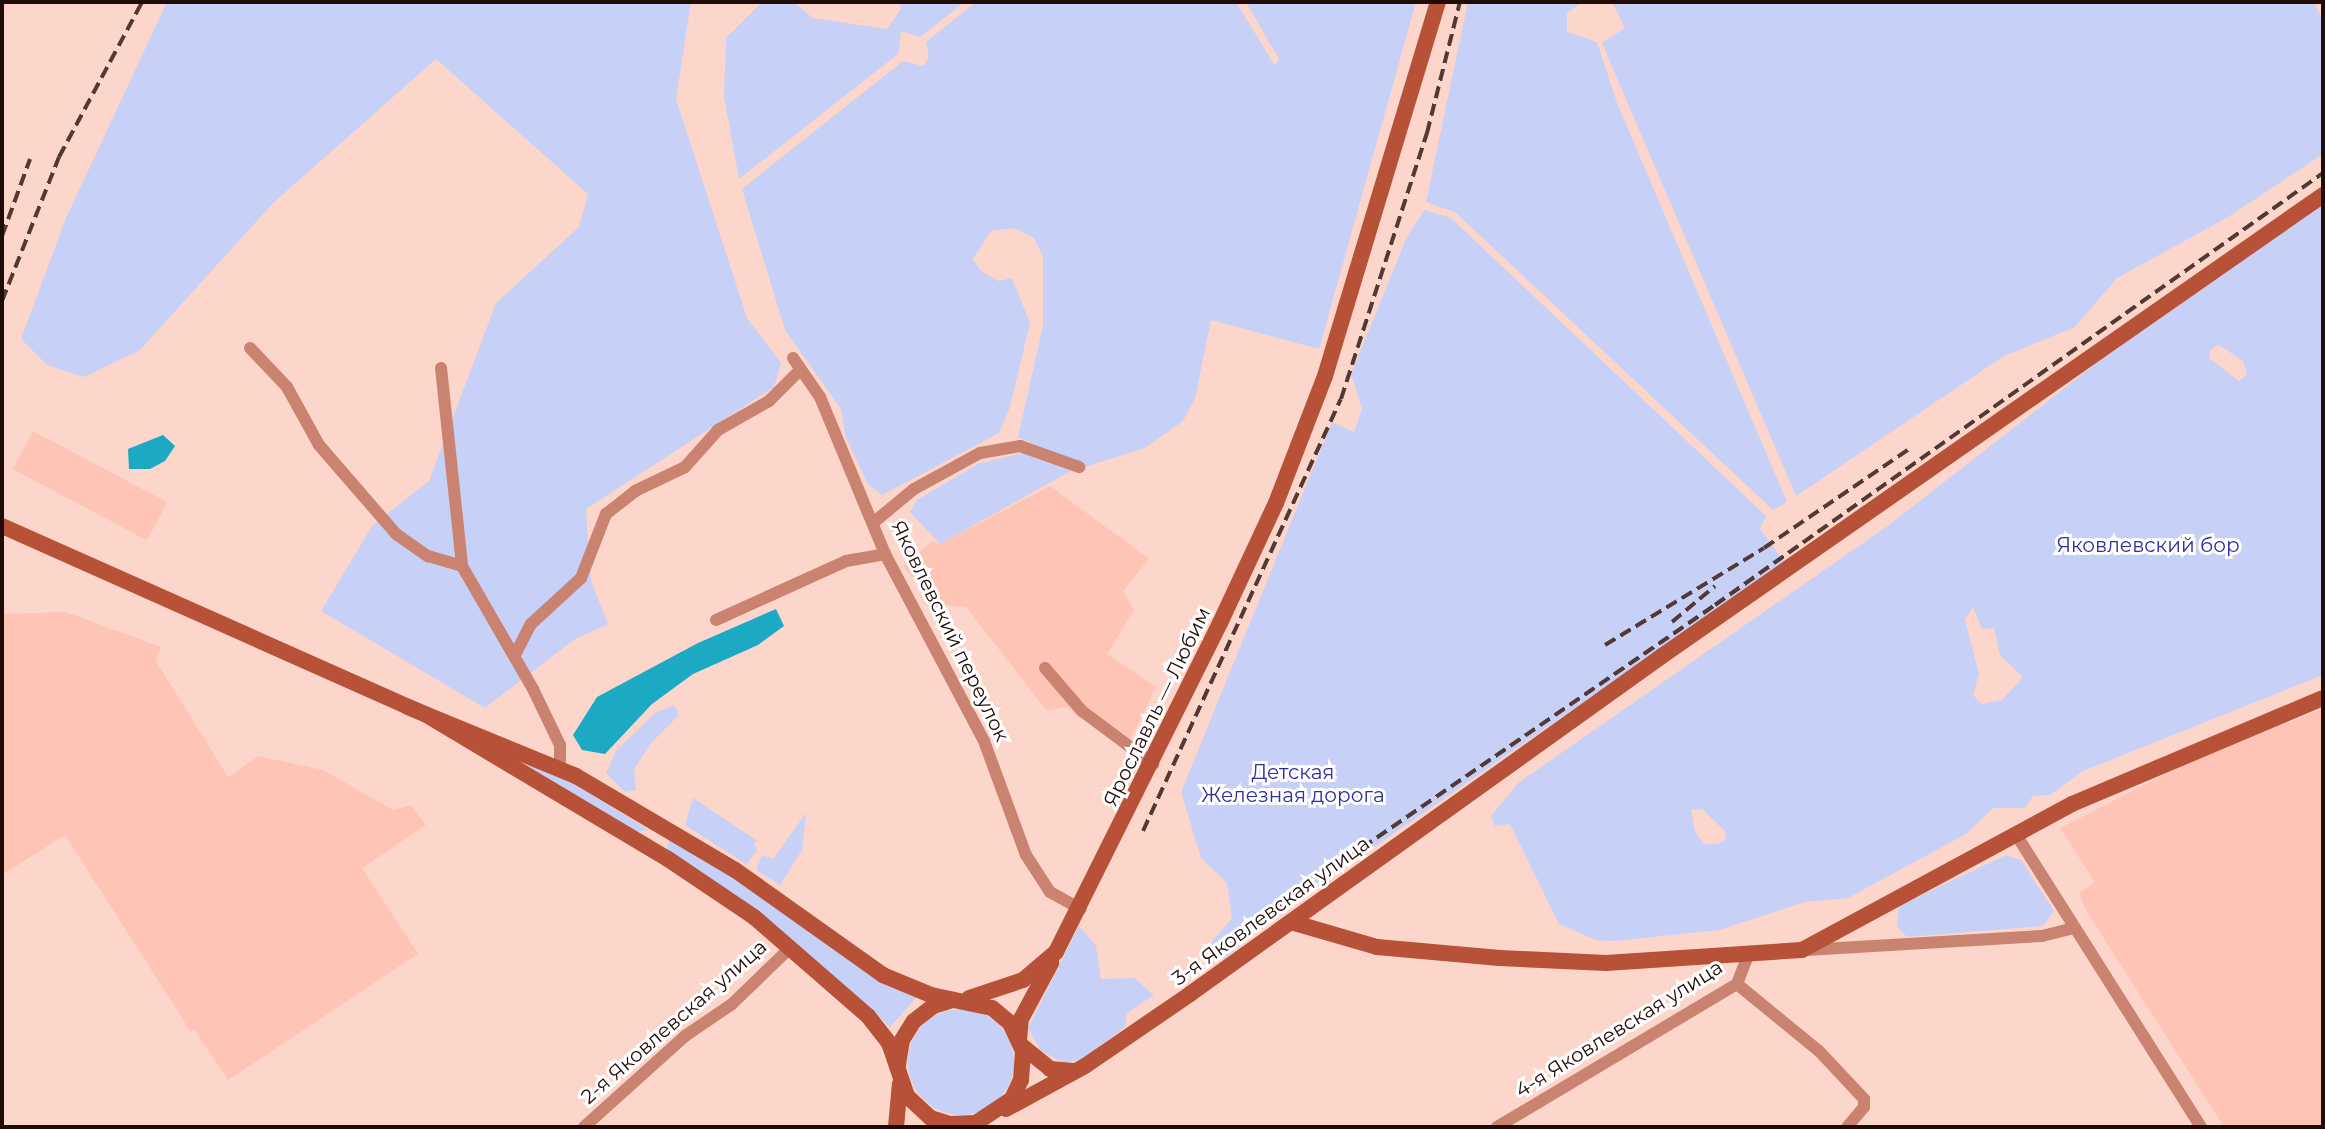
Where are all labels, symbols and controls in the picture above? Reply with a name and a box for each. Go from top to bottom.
street label: Яковлевский переулок [886,517,1014,745]
park label: Яковлевский бор [2056,533,2240,557]
street label: Ярославль — Любим [1098,604,1216,810]
park label: Детская Железная дорога [1201,760,1385,807]
street label: 3-я Яковлевская улица [1168,831,1374,991]
street label: 2-я Яковлевская улица [576,935,772,1109]
street label: 4-я Яковлевская улица [1511,955,1727,1103]

